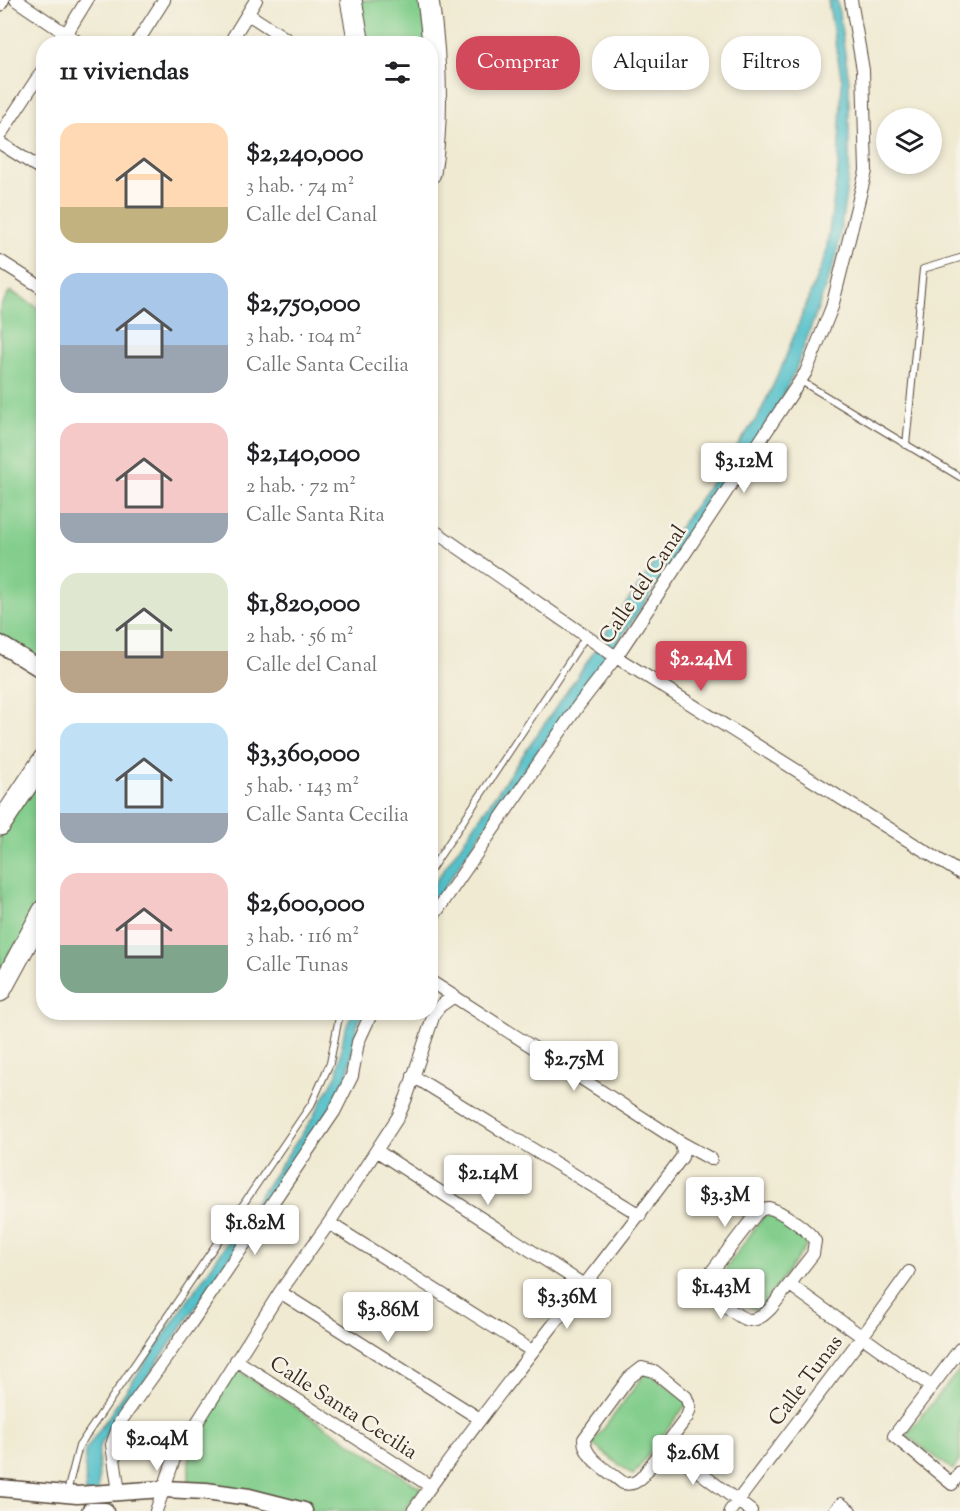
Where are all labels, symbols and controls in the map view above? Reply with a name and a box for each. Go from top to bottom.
chip: Comprar [456,36,580,90]
chip: Alquilar [592,36,709,90]
chip: Filtros [721,36,821,90]
text: 11 viviendas [60,54,189,91]
icon: filters [381,56,414,89]
map controls [876,108,942,174]
button: layers [876,108,942,174]
text: $2,240,000 [246,136,364,173]
icon: home [108,147,180,219]
text: 3 hab. · 74 m² [246,173,354,202]
text: Calle del Canal [246,202,377,231]
text: $2,750,000 [246,286,361,323]
icon: home [108,297,180,369]
text: 3 hab. · 104 m² [246,323,362,352]
text: Calle Santa Cecilia [246,352,409,381]
text: $2,140,000 [246,436,360,473]
pin: $3.12M [695,443,793,494]
icon: home [108,447,180,519]
text: $3.12M [715,448,773,477]
text: 2 hab. · 72 m² [246,473,356,502]
text: Calle Santa Rita [246,502,385,531]
street label: Calle del Canal [593,519,695,651]
text: $1,820,000 [246,586,360,623]
icon: home [108,597,180,669]
text: 2 hab. · 56 m² [246,623,354,652]
pin: $2.24M [652,641,750,692]
text: $2.24M [670,646,732,675]
text: Calle del Canal [246,652,377,681]
text: $3,360,000 [246,736,360,773]
icon: home [108,747,180,819]
text: 5 hab. · 143 m² [246,773,359,802]
text: Calle Santa Cecilia [246,802,409,831]
text: $2,600,000 [246,886,365,923]
icon: home [108,897,180,969]
text: 3 hab. · 116 m² [246,923,359,952]
text: Calle Tunas [246,952,348,981]
pin: $2.75M [525,1041,623,1092]
text: $2.75M [544,1046,604,1075]
pin: $2.14M [439,1155,537,1206]
text: $2.14M [458,1160,518,1189]
pin: $3.3M [683,1177,767,1228]
text: $3.3M [700,1182,750,1211]
pin: $1.82M [206,1205,304,1256]
text: $1.82M [225,1210,285,1239]
pin: $1.43M [672,1269,770,1320]
text: $1.43M [691,1274,751,1303]
pin: $3.36M [518,1279,616,1330]
text: $3.36M [537,1284,597,1313]
pin: $3.86M [339,1292,437,1343]
text: $3.86M [357,1297,419,1326]
street label: Calle Tunas [762,1329,851,1433]
street label: Calle Santa Cecilia [263,1350,423,1468]
pin: $2.04M [108,1421,206,1472]
text: $2.04M [126,1426,188,1455]
pin: $2.6M [651,1435,735,1486]
text: $2.6M [667,1440,719,1469]

